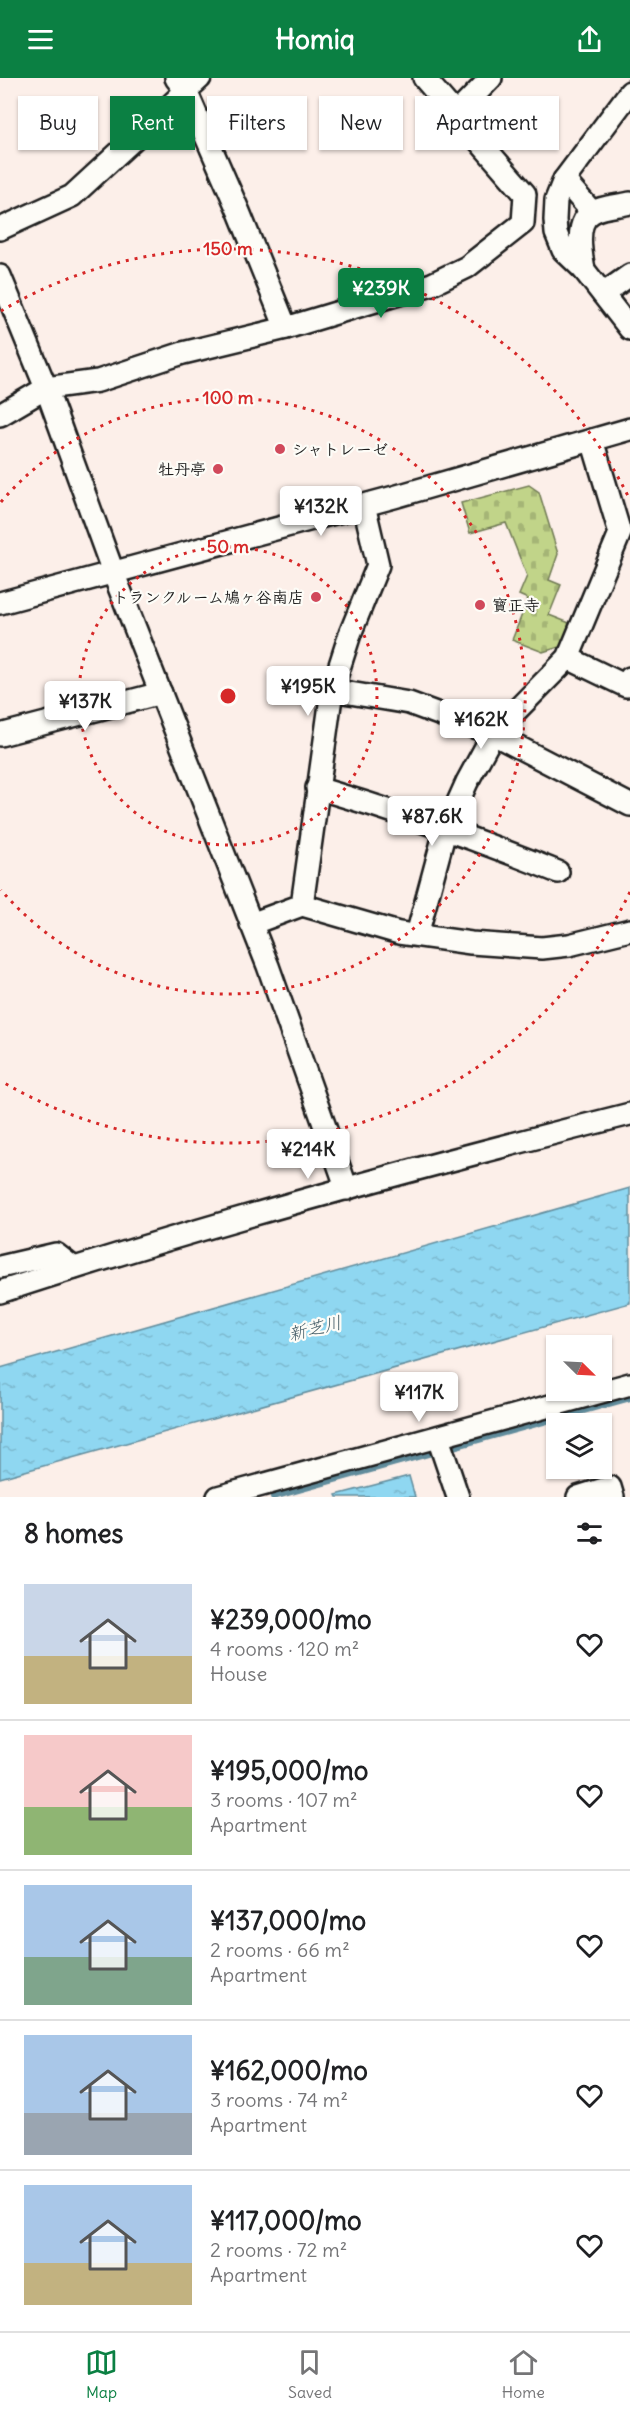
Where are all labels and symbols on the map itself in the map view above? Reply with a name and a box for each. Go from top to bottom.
text: 150 m [203,237,253,260]
pin: ¥239K [339,268,423,319]
text: 100 m [203,386,254,409]
place label: シャトレーゼ [292,439,388,459]
marker: シャトレーゼ [273,442,287,456]
place label: 牡丹亭 [158,459,206,479]
marker: 牡丹亭 [211,462,225,476]
pin: ¥132K [279,486,363,537]
text: 50 m [207,535,249,558]
place label: トランクルーム鳩ヶ谷南店 [113,587,304,607]
marker: トランクルーム鳩ヶ谷南店 [309,590,323,604]
place label: 寶正寺 [492,595,540,615]
marker: 寶正寺 [473,598,487,612]
pin: ¥195K [266,666,350,717]
pin: ¥137K [43,681,127,732]
centre of rings [218,686,238,706]
pin: ¥162K [439,699,523,750]
pin: ¥87.6K [383,796,481,847]
pin: ¥214K [266,1129,350,1180]
water label: 新芝川 [286,1310,344,1346]
north arrow [546,1335,612,1401]
pin: ¥117K [377,1372,461,1423]

